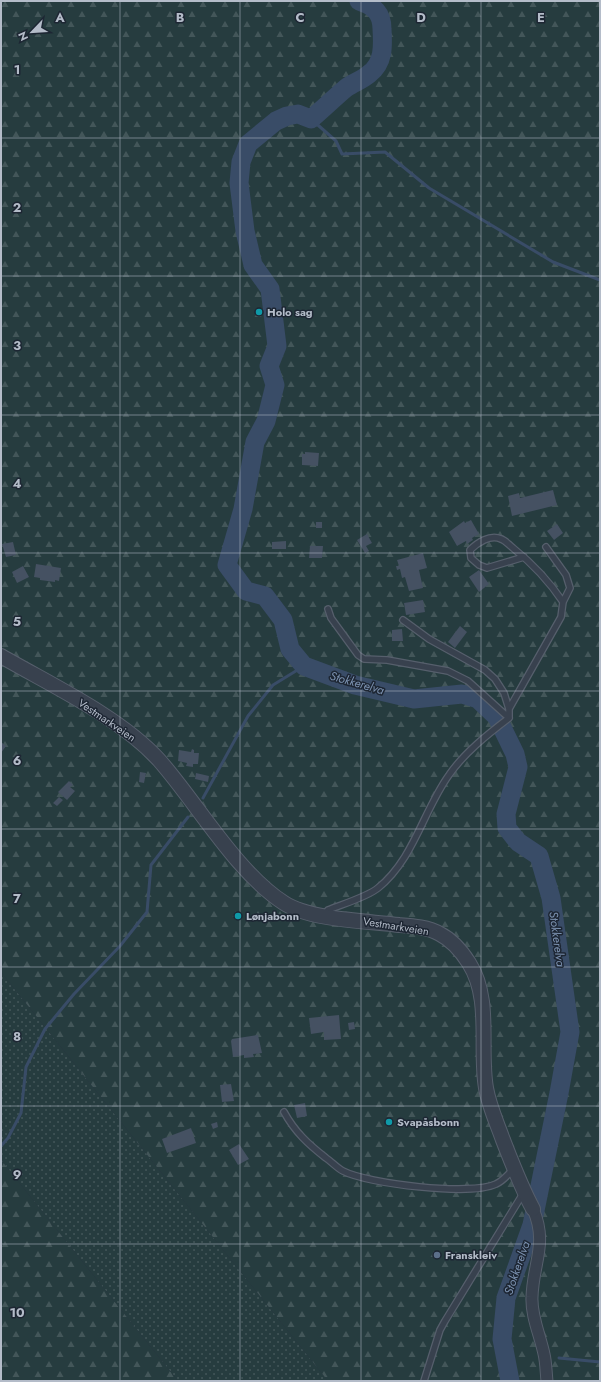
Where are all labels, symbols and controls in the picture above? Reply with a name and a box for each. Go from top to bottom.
text: A [54,8,65,27]
text: B [176,8,185,27]
text: C [295,8,305,27]
text: D [416,8,426,27]
text: E [537,8,545,27]
north arrow [12,12,52,52]
text: N [14,29,32,44]
text: 1 [14,60,20,79]
text: 2 [13,198,21,217]
place label: Holo sag [267,304,313,320]
marker: Holo sag [254,307,264,317]
text: 3 [13,336,21,355]
text: 4 [12,474,22,493]
text: 5 [13,612,21,631]
water label: Stokkerelva [328,667,387,699]
street label: Vestmarkveien [75,695,139,745]
text: 6 [13,751,22,770]
text: 7 [13,889,21,908]
place label: Lønjabonn [246,908,299,924]
water label: Stokkerelva [544,910,570,968]
marker: Lønjabonn [233,911,243,921]
street label: Vestmarkveien [362,913,430,939]
text: 8 [13,1027,21,1046]
place label: Svapåsbonn [397,1114,459,1130]
marker: Svapåsbonn [384,1117,394,1127]
text: 9 [13,1165,22,1184]
water label: Stokkerelva [499,1238,535,1297]
place label: Franskleiv [445,1247,497,1263]
marker: Franskleiv [432,1250,442,1260]
text: 10 [9,1303,25,1322]

